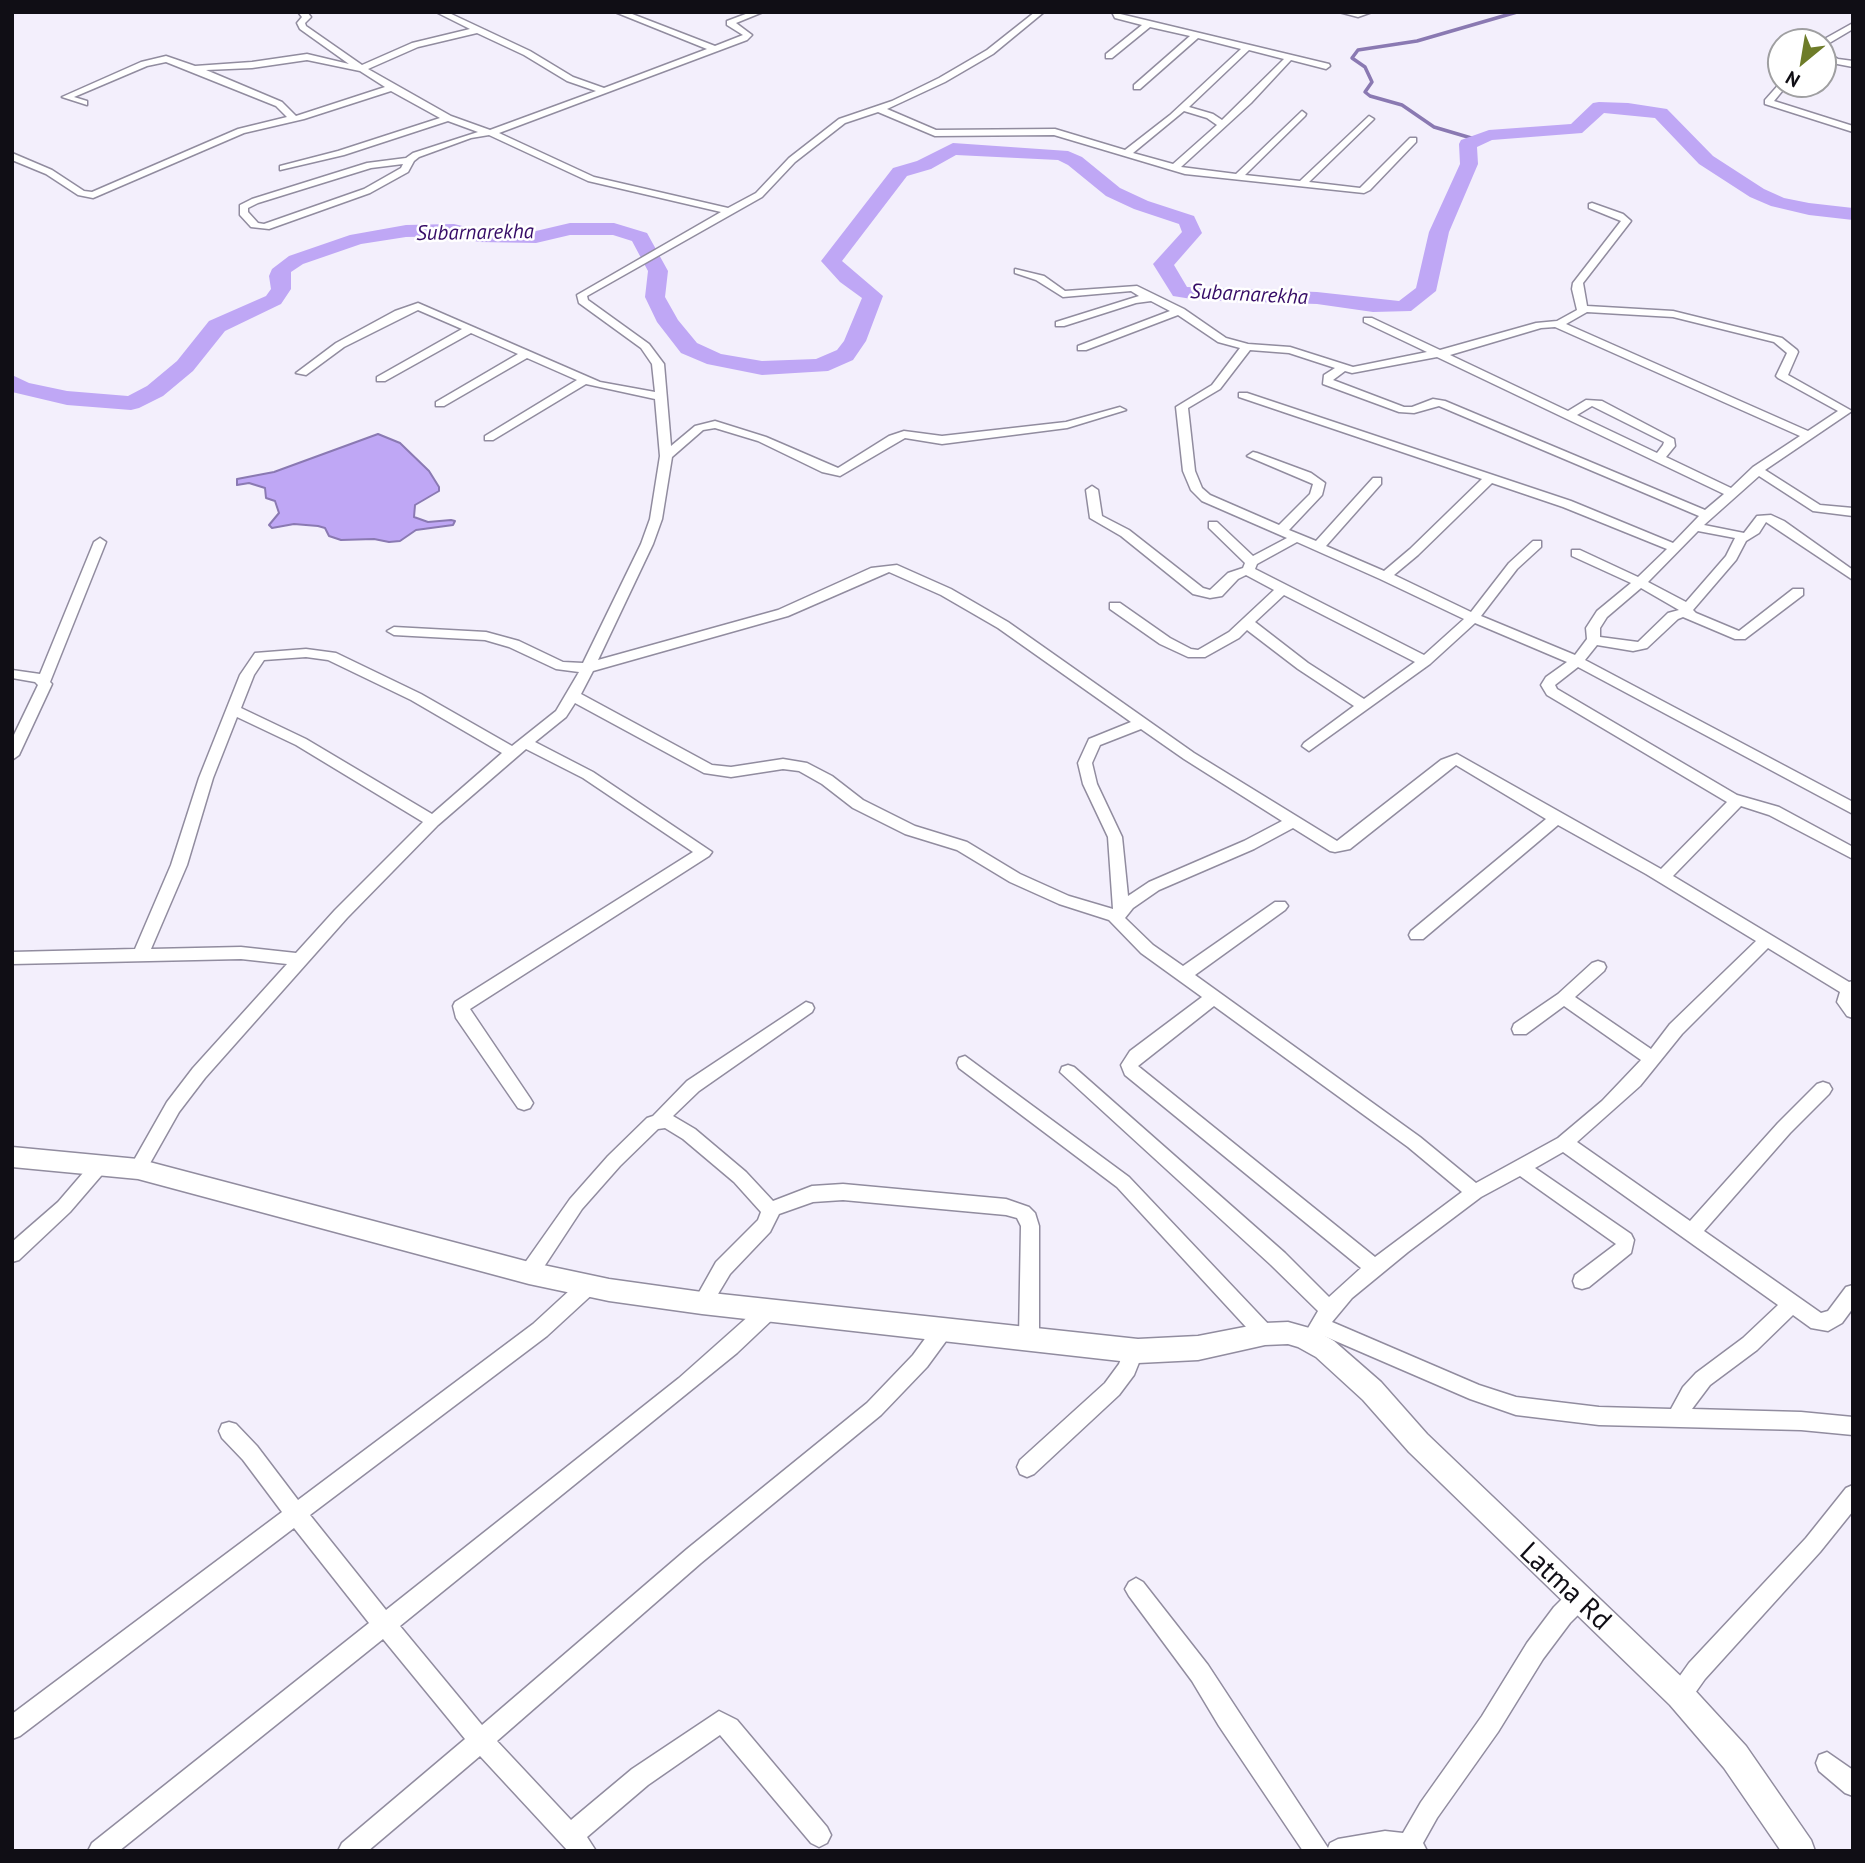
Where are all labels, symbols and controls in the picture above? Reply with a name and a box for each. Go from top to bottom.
north arrow [1767,28,1837,98]
text: N [1781,66,1804,93]
water label: Subarnarekha [416,219,534,247]
water label: Subarnarekha [1189,279,1309,311]
street label: Latma Rd [1512,1536,1618,1638]

